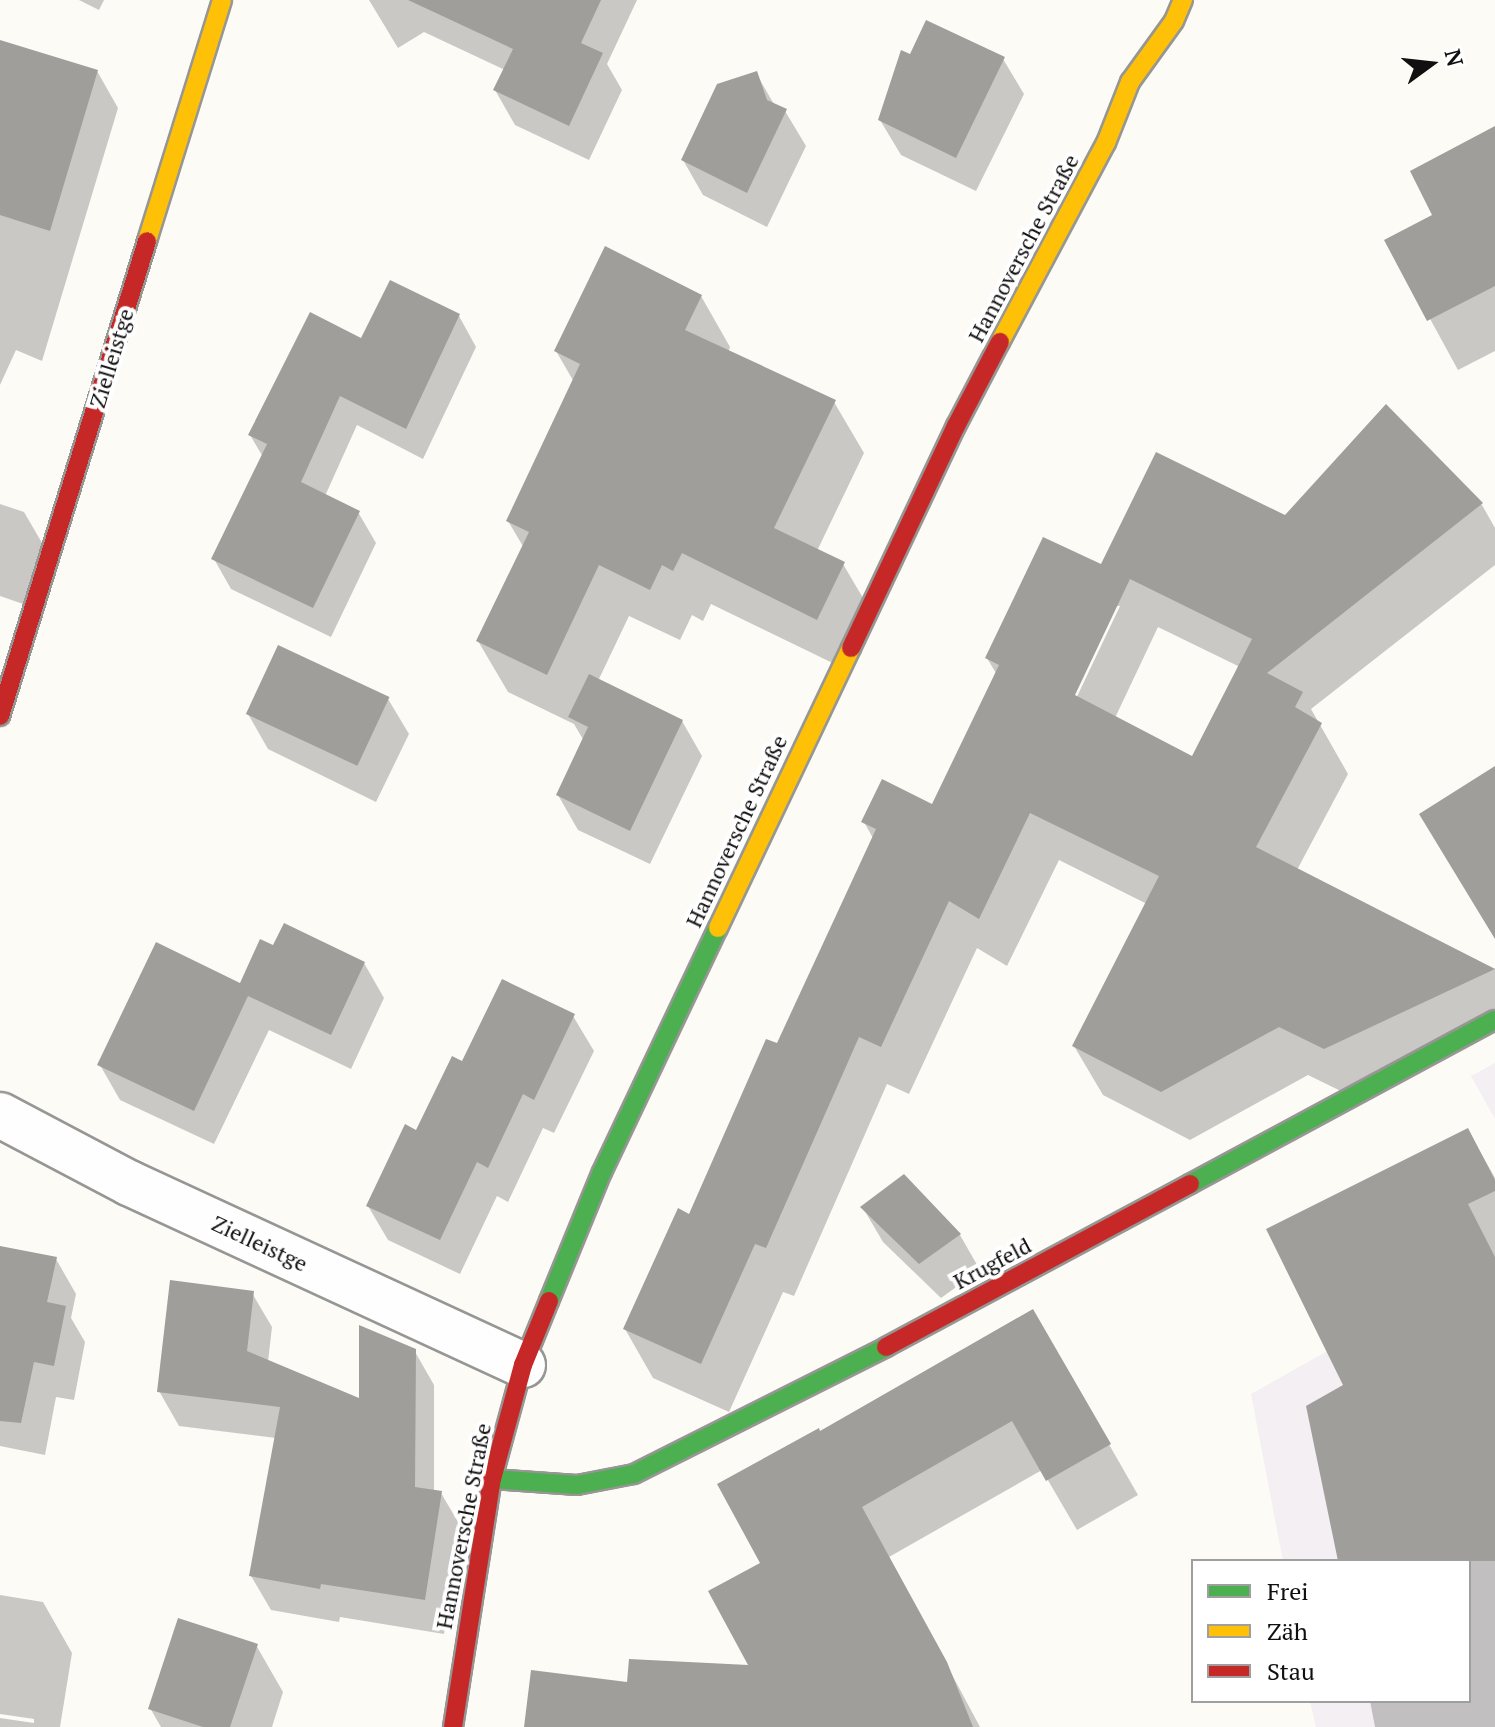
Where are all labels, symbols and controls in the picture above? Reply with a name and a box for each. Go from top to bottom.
north arrow [1391,24,1471,104]
text: N [1438,46,1471,69]
street label: Hannoversche Straße [962,150,1084,346]
street label: Zielleistge [83,305,139,411]
street label: Hannoversche Straße [680,731,792,931]
street label: Zielleistge [208,1209,312,1277]
street label: Krugfeld [949,1232,1035,1294]
street label: Hannoversche Straße [430,1421,496,1631]
legend [1191,1559,1471,1703]
text: Frei [1267,1575,1309,1607]
text: Zäh [1267,1615,1308,1647]
text: Stau [1267,1655,1315,1687]

